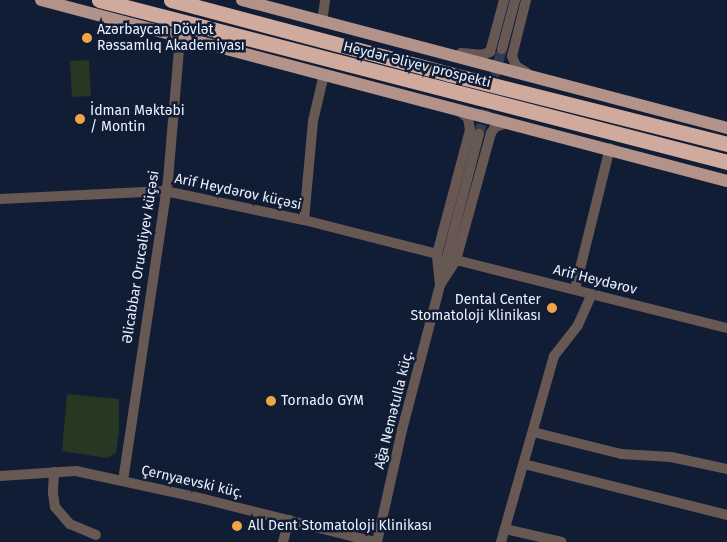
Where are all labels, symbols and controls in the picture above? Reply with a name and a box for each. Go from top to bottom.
place label: Azərbaycan Dövlət Rəssamlıq Akademiyası [97,22,245,54]
marker: Azərbaycan Dövlət Rəssamlıq Akademiyası [81,32,93,44]
street label: Heydər Əliyev prospekti [341,39,493,91]
place label: İdman Məktəbi / Montin [90,103,185,136]
marker: İdman Məktəbi / Montin [74,113,86,125]
street label: Əlicabbar Orucəliyev küçəsi [119,169,163,345]
street label: Arif Heydərov küçəsi [173,170,303,214]
street label: Arif Heydərov [551,261,639,299]
place label: Dental Center Stomatoloji Klinikası [411,292,541,324]
marker: Dental Center Stomatoloji Klinikası [545,301,559,315]
street label: Ağa Nemətulla küç. [371,349,417,471]
place label: Tornado GYM [281,393,364,409]
marker: Tornado GYM [265,395,277,407]
street label: Çernyaevski küç. [139,462,245,502]
place label: All Dent Stomatoloji Klinikası [248,518,432,534]
marker: All Dent Stomatoloji Klinikası [230,519,244,533]

